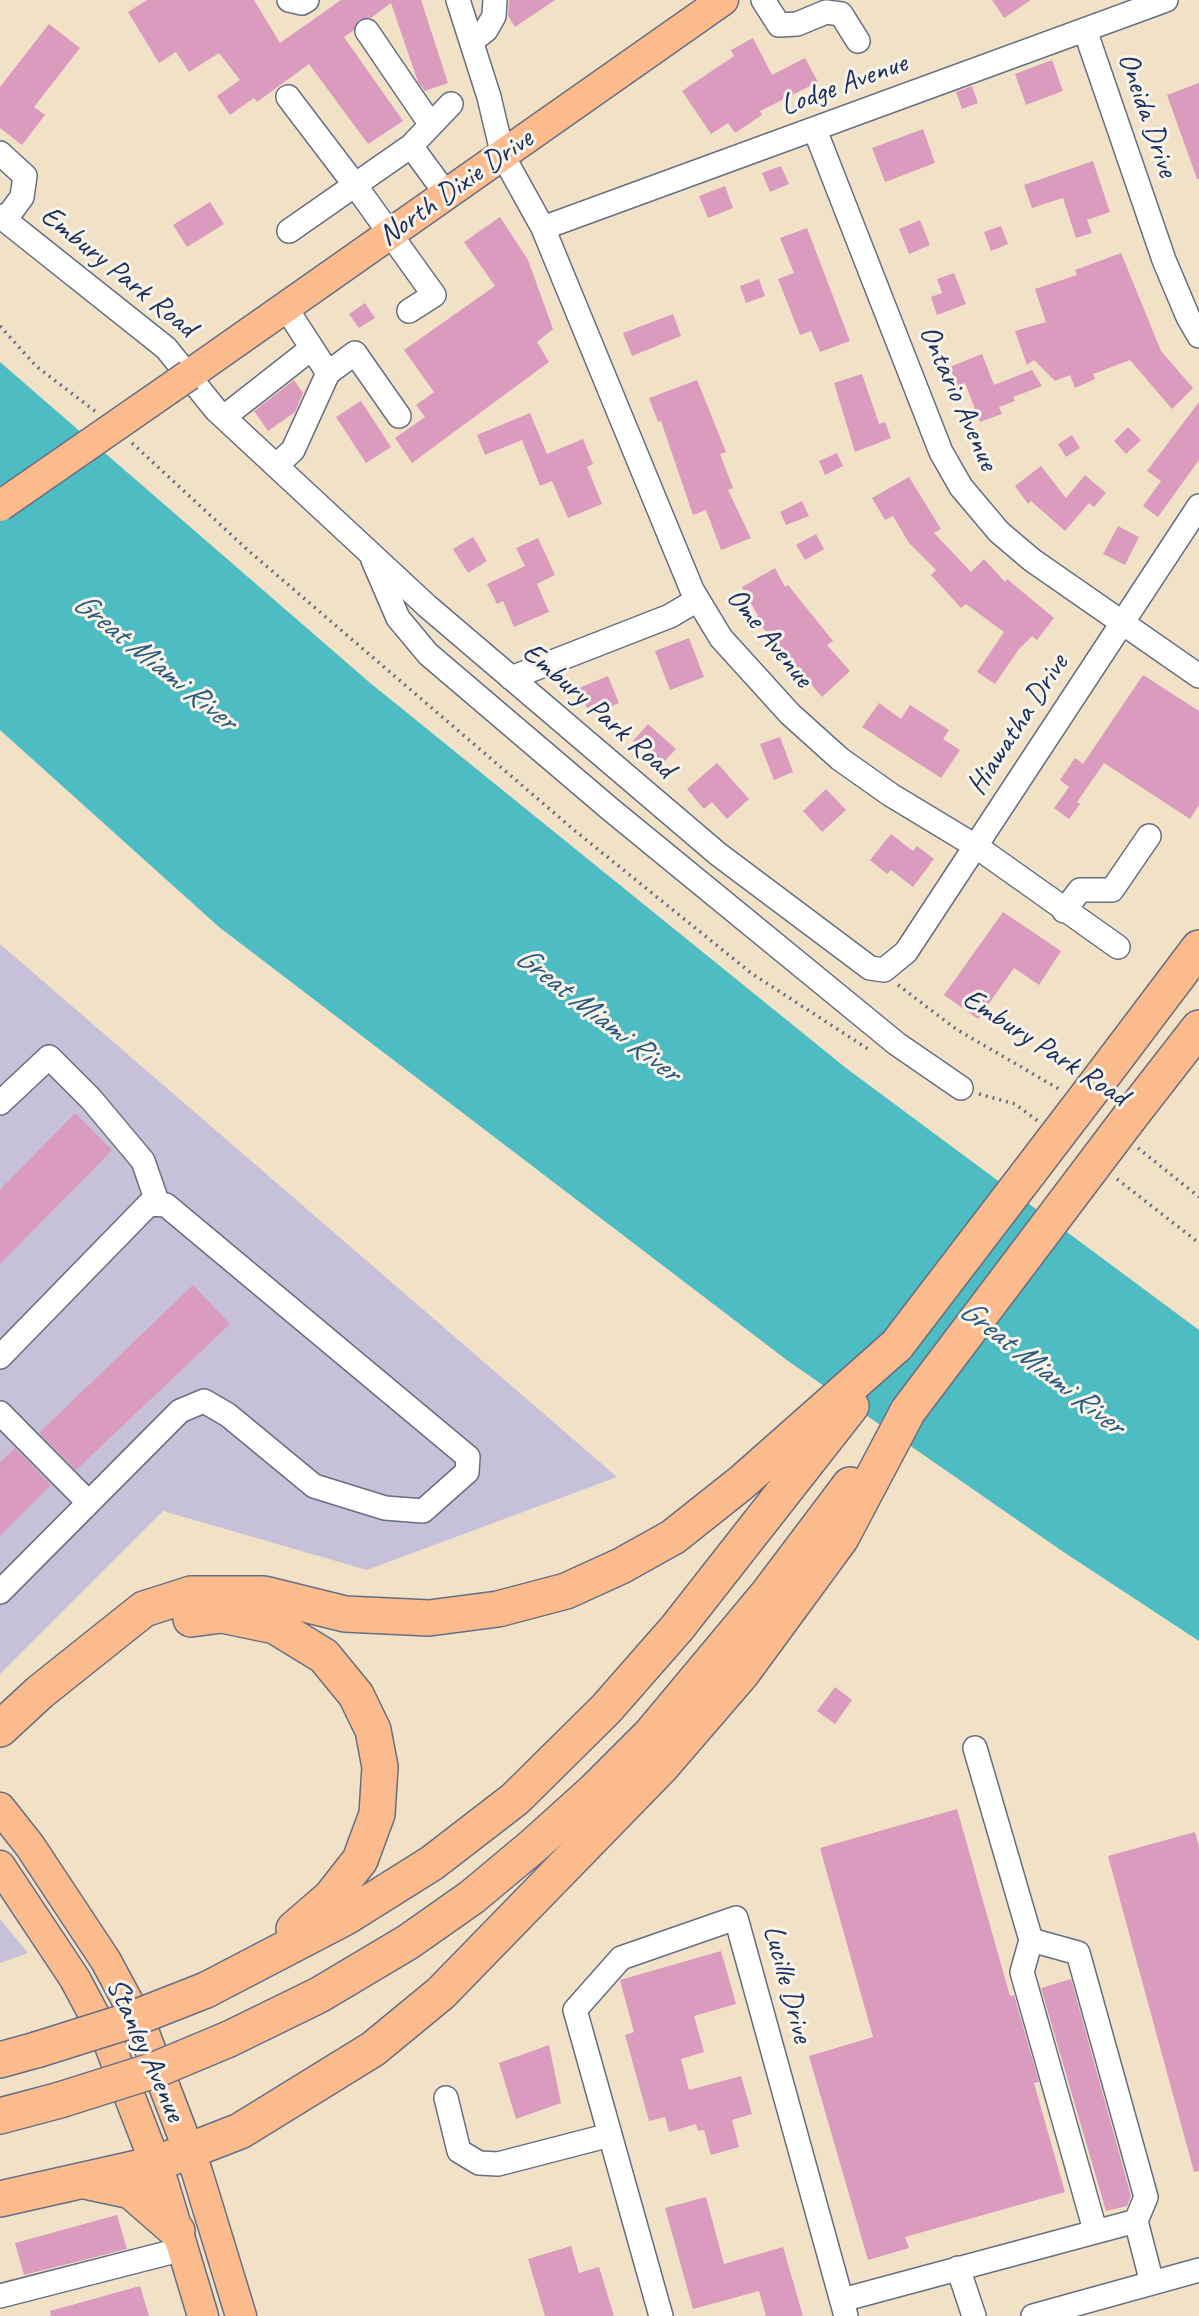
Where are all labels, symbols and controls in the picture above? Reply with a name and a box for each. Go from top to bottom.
street label: Lodge Avenue [776,46,912,124]
street label: Oneida Drive [1109,48,1185,182]
street label: North Dixie Drive [372,122,540,254]
street label: Embury Park Road [33,198,203,346]
street label: Ontario Avenue [910,320,1006,476]
street label: Ome Avenue [718,581,820,695]
water label: Great Miami River [65,585,243,739]
street label: Embury Park Road [514,635,682,787]
street label: Hiawatha Drive [959,648,1077,802]
water label: Great Miami River [507,939,687,1091]
street label: Embury Park Road [955,981,1135,1115]
water label: Great Miami River [951,1292,1131,1444]
street label: Lucille Drive [754,1921,820,2047]
street label: Stanley Avenue [97,1973,193,2127]

